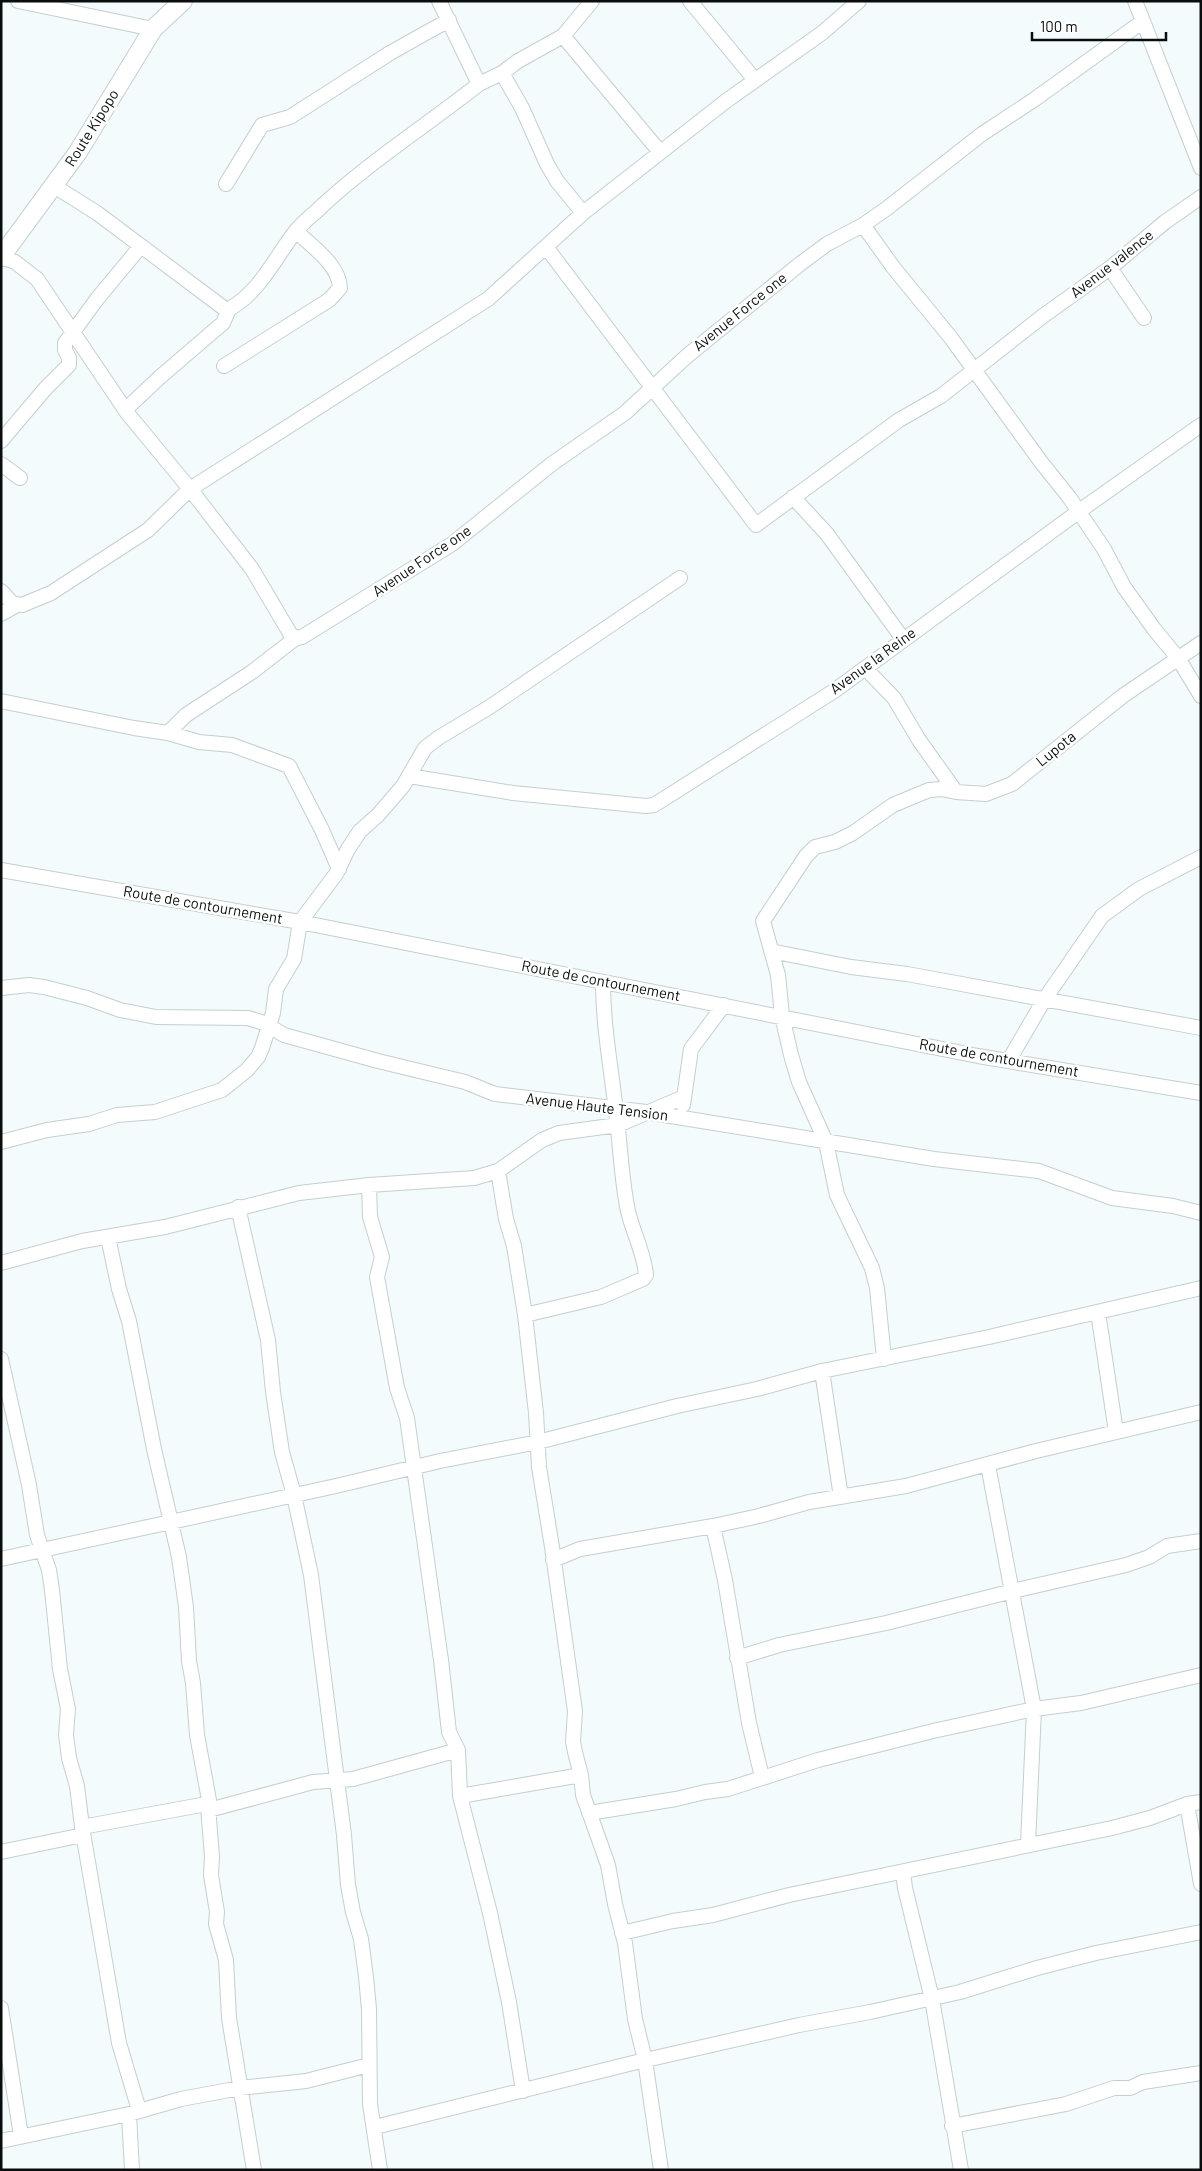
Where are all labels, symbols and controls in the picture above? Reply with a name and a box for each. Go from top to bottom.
scale bar [1032,10,1166,42]
text: 100 m [1040,17,1078,35]
street label: Route Kipopo [60,86,122,169]
street label: Avenue valence [1066,225,1157,301]
street label: Avenue Force one [689,268,790,354]
street label: Avenue Force one [369,521,474,600]
street label: Avenue la Reine [826,623,919,697]
street label: Lupota [1032,727,1079,770]
street label: Route de contournement [122,881,284,927]
street label: Route de contournement [520,956,682,1004]
street label: Route de contournement [918,1034,1080,1080]
street label: Avenue Haute Tension [525,1088,669,1124]

